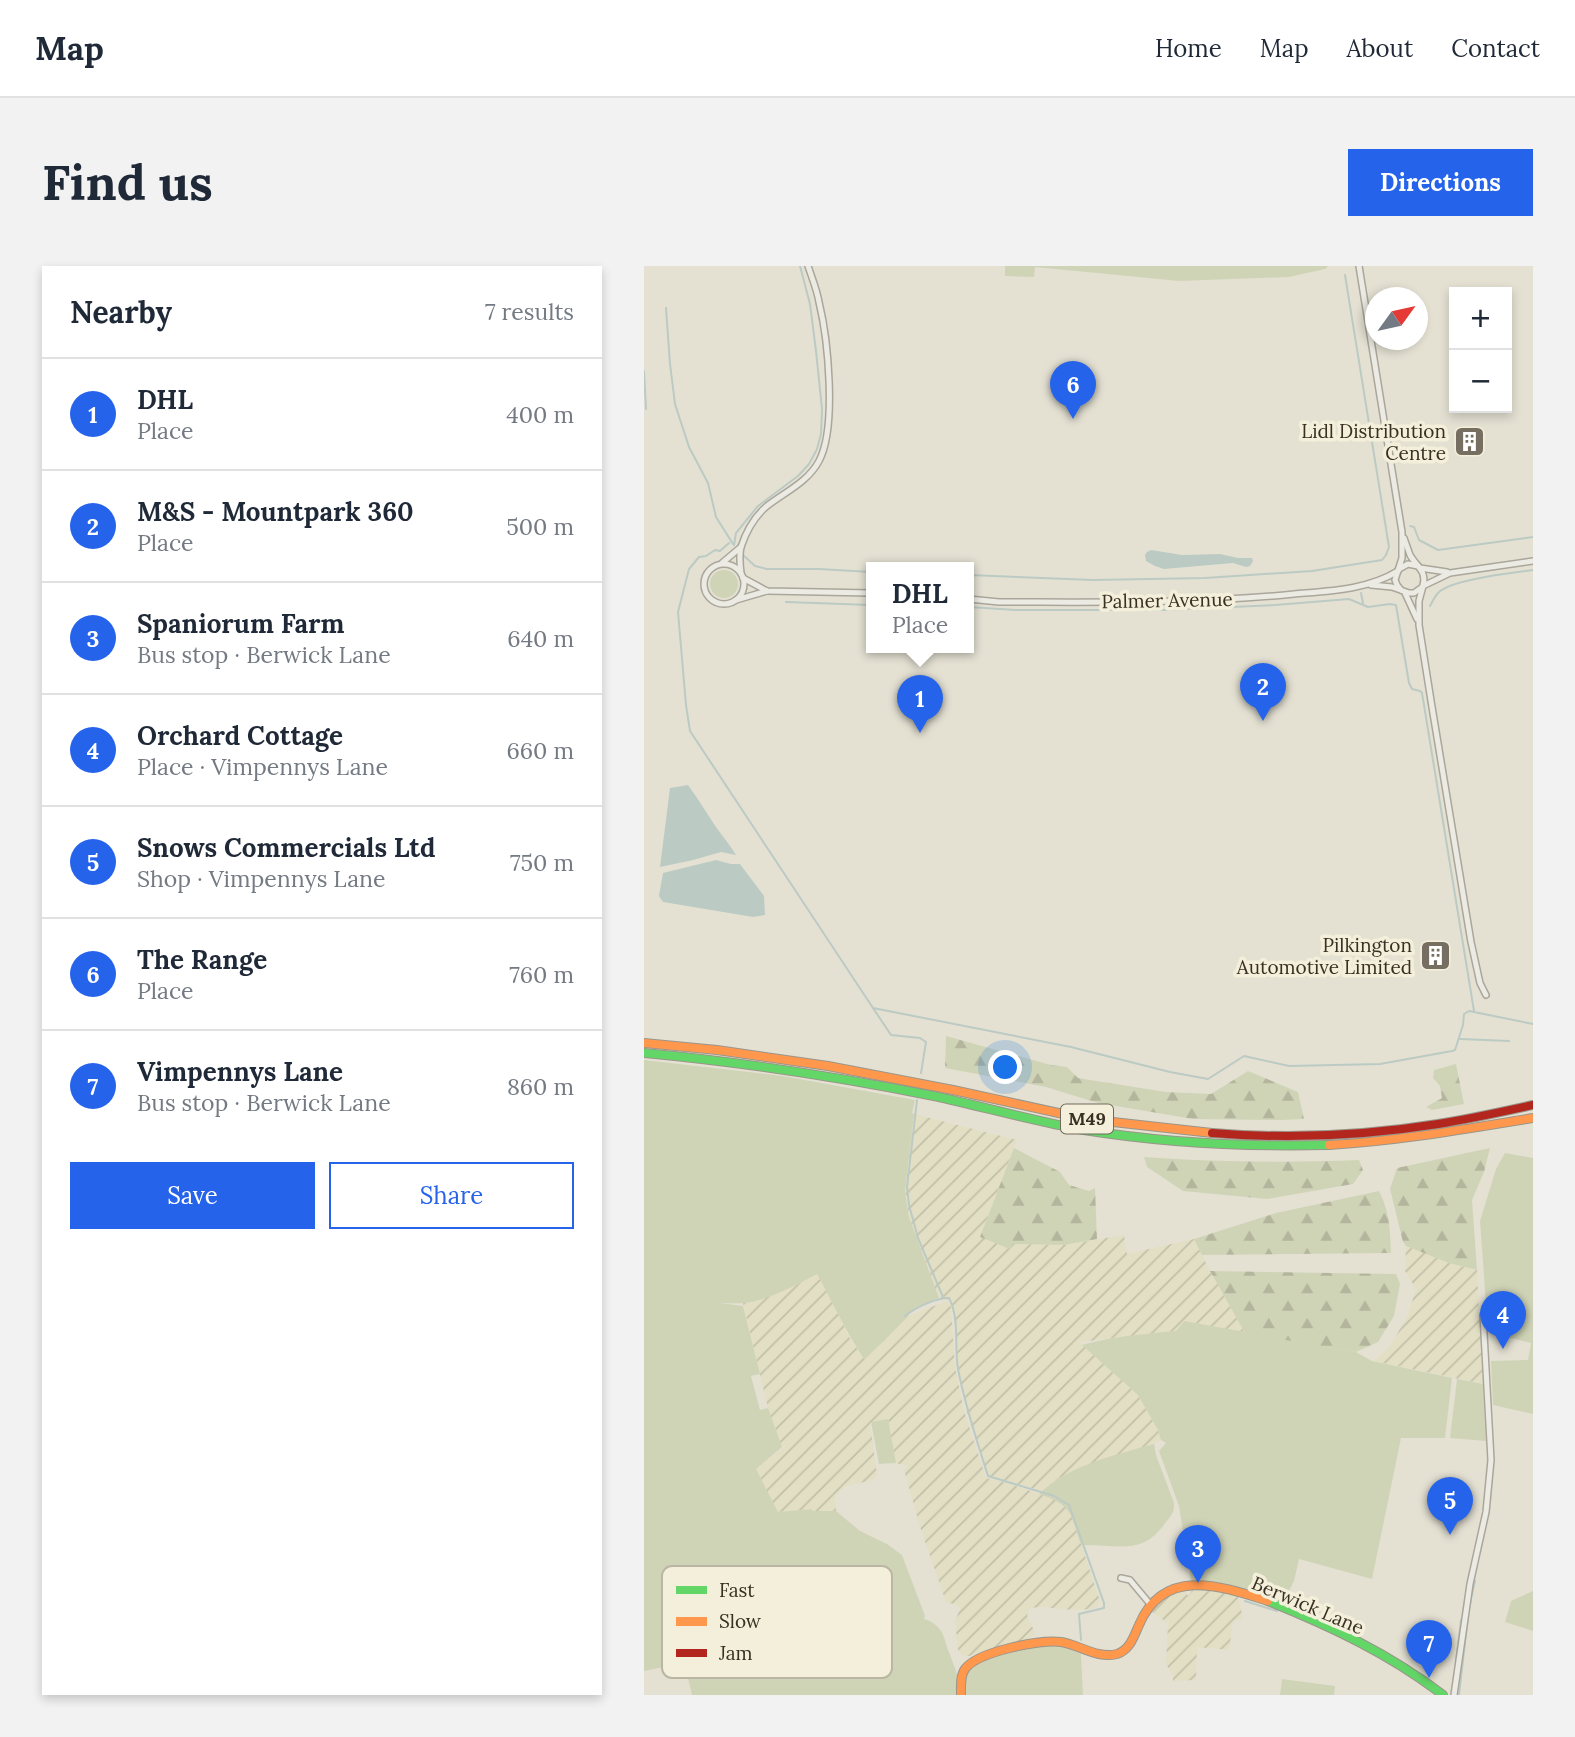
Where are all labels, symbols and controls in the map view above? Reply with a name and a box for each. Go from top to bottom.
text: Map [35,27,104,69]
text: Home [1155,33,1222,64]
text: Map [1260,33,1309,64]
text: About [1347,33,1413,64]
text: Contact [1451,33,1540,64]
button: Directions [1348,149,1533,216]
text: Find us [42,151,213,213]
north arrow [1365,287,1428,350]
map controls [1449,287,1512,413]
button: + [1449,287,1512,350]
text: Nearby [70,293,172,331]
text: 7 results [485,297,574,326]
button: − [1449,350,1512,413]
pin: 6 [1050,361,1096,419]
text: DHL [137,383,193,416]
text: 1 [88,400,98,429]
text: 400 m [506,400,574,429]
text: Place [137,416,194,445]
place label: Lidl Distribution Centre [1301,419,1446,465]
building icon: Lidl Distribution Centre [1452,425,1486,459]
text: M&S - Mountpark 360 [137,495,414,528]
text: 2 [87,512,99,541]
text: 500 m [506,512,574,541]
text: Place [137,528,194,557]
popup [866,562,974,653]
text: DHL [892,577,948,610]
street label: Palmer Avenue [1101,587,1233,613]
text: Spaniorum Farm [137,607,344,640]
text: Place [892,610,948,639]
text: 3 [87,624,99,653]
text: 640 m [507,624,574,653]
text: Bus stop · Berwick Lane [137,640,391,669]
pin: 2 [1240,663,1286,721]
pin: 1 [897,675,943,733]
text: Orchard Cottage [137,719,343,752]
text: 4 [87,736,99,765]
text: 660 m [507,736,574,765]
text: Place · Vimpennys Lane [137,752,388,781]
text: Snows Commercials Ltd [137,831,436,864]
text: 5 [87,848,99,877]
text: 750 m [510,848,574,877]
text: Shop · Vimpennys Lane [137,864,385,893]
place label: Pilkington Automotive Limited [1236,933,1412,979]
building icon: Pilkington Automotive Limited [1418,939,1452,973]
text: The Range [137,943,267,976]
text: 6 [86,960,100,989]
text: 760 m [509,960,574,989]
text: Place [137,976,194,1005]
your location [988,1050,1022,1084]
text: Vimpennys Lane [137,1055,343,1088]
text: 7 [88,1072,98,1101]
text: 860 m [507,1072,574,1101]
text: Bus stop · Berwick Lane [137,1088,391,1117]
road number: M49 [1061,1104,1113,1134]
button: Save [70,1162,315,1229]
button: Share [329,1162,574,1229]
pin: 4 [1480,1291,1526,1349]
pin: 5 [1427,1477,1473,1535]
pin: 3 [1175,1525,1221,1583]
legend [662,1566,892,1678]
street label: Berwick Lane [1248,1571,1368,1639]
text: Fast [719,1578,755,1602]
text: Slow [719,1609,762,1633]
pin: 7 [1406,1620,1452,1678]
text: Jam [718,1641,753,1665]

